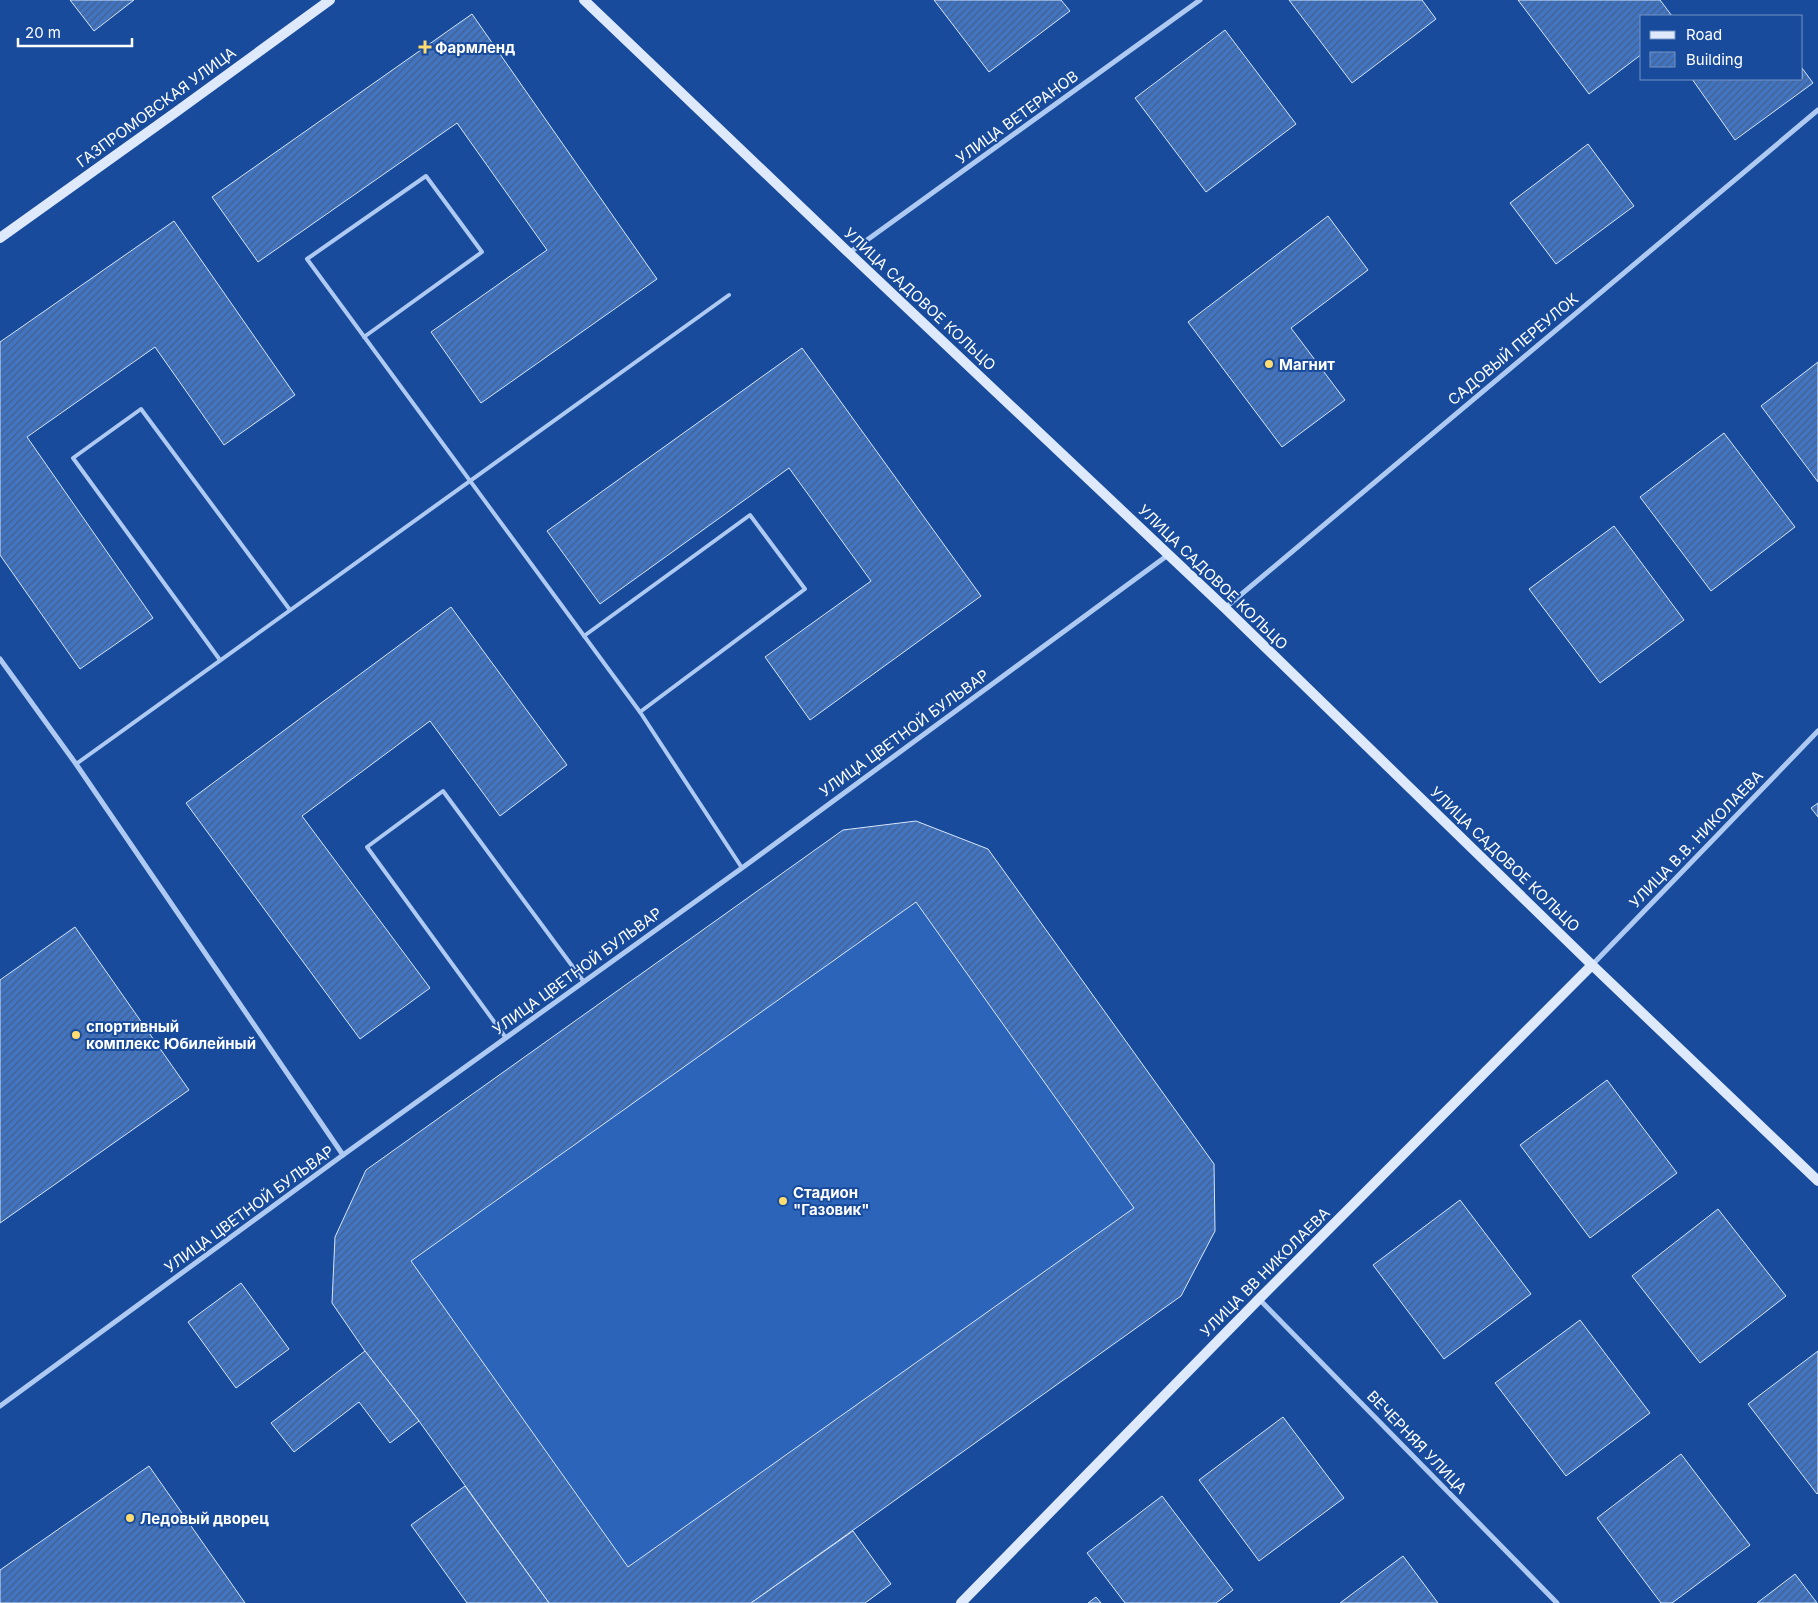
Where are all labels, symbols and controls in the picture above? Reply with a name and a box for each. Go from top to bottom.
scale bar [18,15,131,47]
legend [1640,15,1803,80]
text: 20 m [25,23,61,42]
text: Road [1686,25,1722,44]
place label: Фармленд [435,38,515,57]
marker: Фармленд [419,41,431,53]
street label: ГАЗПРОМОВСКАЯ УЛИЦА [73,43,239,171]
text: Building [1686,50,1743,69]
street label: УЛИЦА ВЕТЕРАНОВ [952,66,1082,168]
street label: УЛИЦА САДОВОЕ КОЛЬЦО [840,224,1000,374]
street label: САДОВЫЙ ПЕРЕУЛОК [1444,289,1582,409]
place label: Магнит [1279,355,1335,374]
marker: Магнит [1263,358,1275,370]
street label: УЛИЦА САДОВОЕ КОЛЬЦО [1134,500,1292,654]
street label: УЛИЦА ЦВЕТНОЙ БУЛЬВАР [816,665,992,801]
street label: УЛИЦА В.В. НИКОЛАЕВА [1625,766,1767,912]
street label: УЛИЦА САДОВОЕ КОЛЬЦО [1426,782,1584,936]
street label: УЛИЦА ЦВЕТНОЙ БУЛЬВАР [489,903,665,1039]
place label: спортивный комплекс Юбилейный [86,1017,256,1053]
marker: спортивный комплекс Юбилейный [70,1029,82,1041]
street label: УЛИЦА ЦВЕТНОЙ БУЛЬВАР [161,1141,337,1277]
place label: Стадион "Газовик" [793,1183,870,1219]
marker: Стадион "Газовик" [777,1195,789,1207]
street label: УЛИЦА ВВ НИКОЛАЕВА [1196,1203,1334,1341]
street label: ВЕЧЕРНЯЯ УЛИЦА [1363,1387,1471,1497]
place label: Ледовый дворец [140,1509,269,1528]
marker: Ледовый дворец [124,1512,136,1524]

